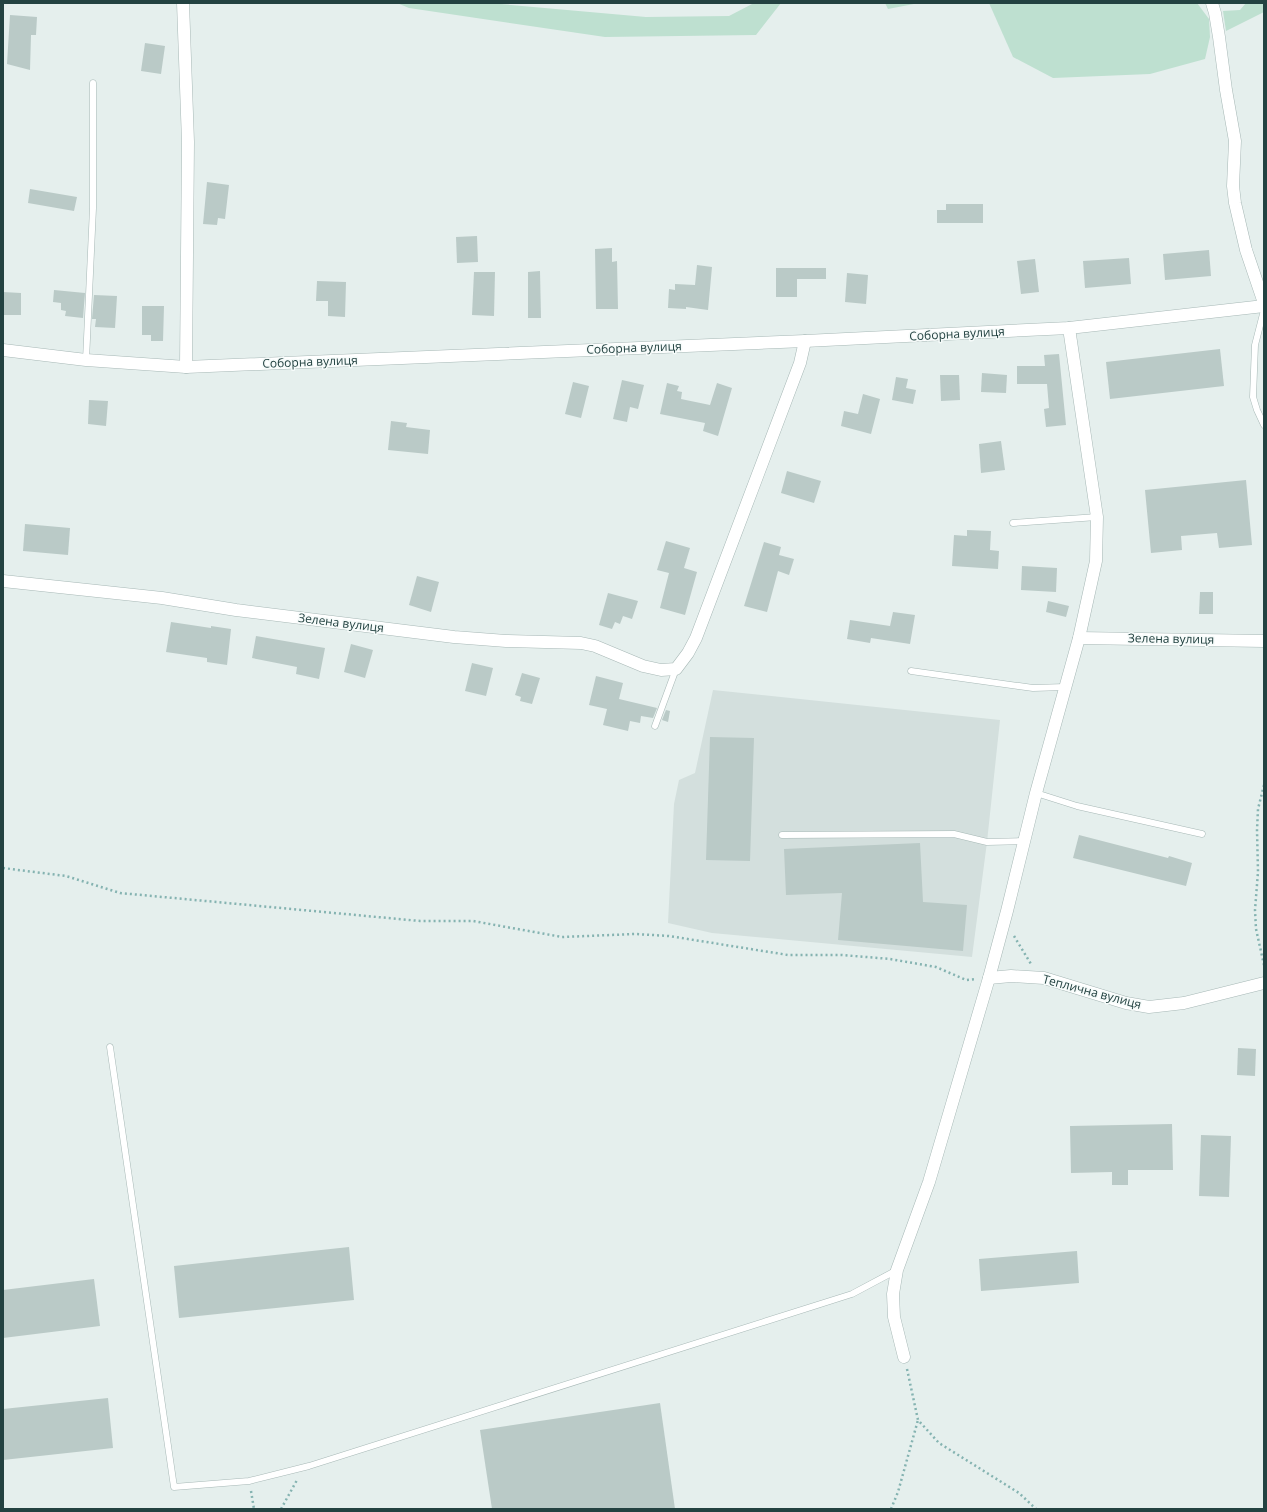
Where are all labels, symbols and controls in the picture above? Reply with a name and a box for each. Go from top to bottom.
street label: Соборна вулиця [909,323,1005,344]
street label: Соборна вулиця [586,337,682,358]
street label: Соборна вулиця [262,351,358,372]
street label: Зелена вулиця [297,609,385,636]
street label: Зелена вулиця [1128,629,1214,648]
street label: Теплична вулиця [1041,970,1143,1013]

